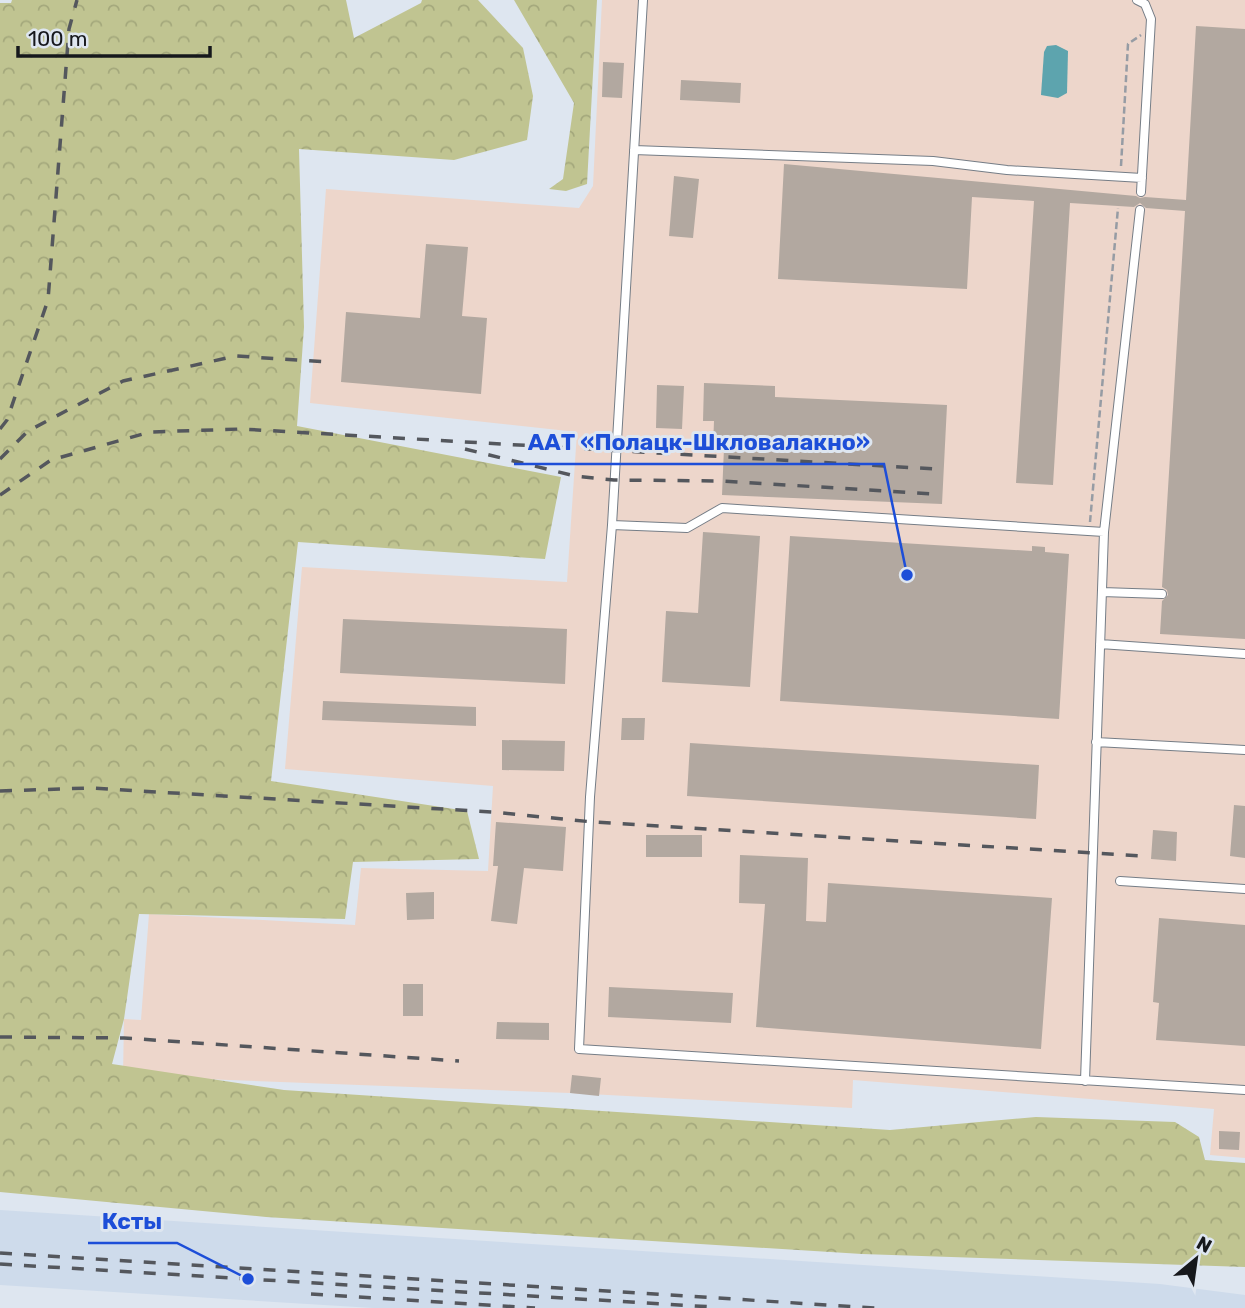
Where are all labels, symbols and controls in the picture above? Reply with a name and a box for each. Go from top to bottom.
scale bar [18,14,210,58]
text: 100 m [28,26,87,51]
callout: ААТ «Полацк-Шкловалакно» [514,420,884,464]
text: ААТ «Полацк-Шкловалакно» [528,428,870,456]
callout: Ксты [88,1199,177,1243]
text: Ксты [102,1207,162,1235]
north arrow [1161,1224,1231,1294]
text: N [1192,1231,1216,1258]

